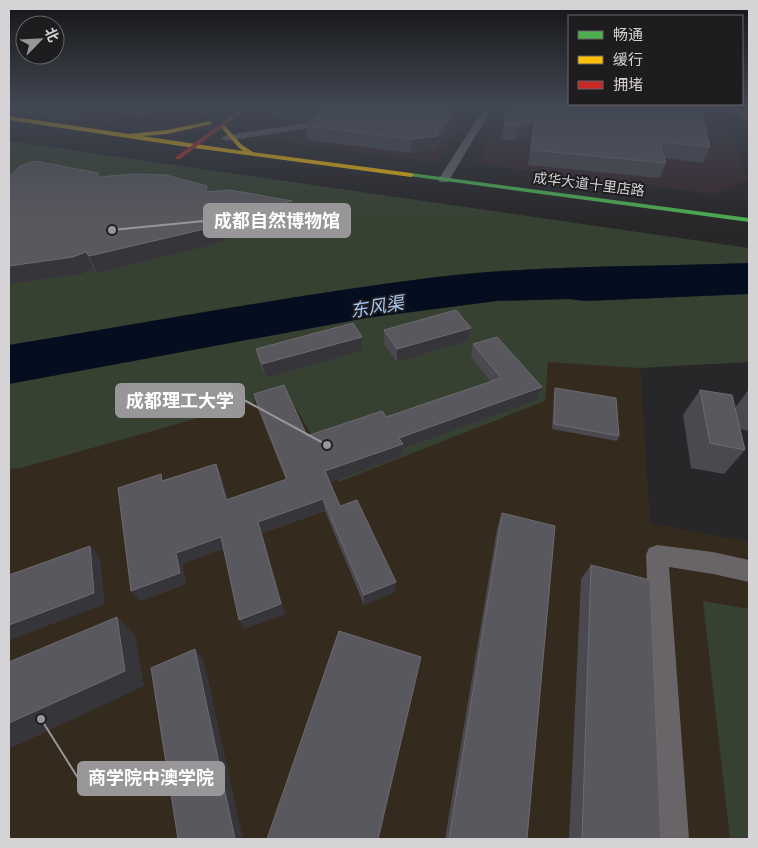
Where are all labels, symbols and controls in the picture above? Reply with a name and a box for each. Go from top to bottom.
north arrow [15,15,65,65]
legend [568,15,743,105]
text: 北 [42,25,63,44]
text: 畅通 [613,25,643,43]
text: 缓行 [613,50,643,68]
text: 拥堵 [613,75,643,93]
street label: 成华大道十里店路 [532,168,646,199]
callout: 成都自然博物馆 [204,204,350,237]
text: 成都自然博物馆 [214,209,340,231]
water label: 东风渠 [348,290,408,321]
callout: 成都理工大学 [116,384,244,417]
text: 成都理工大学 [126,389,234,411]
callout: 商学院中澳学院 [78,762,224,795]
text: 商学院中澳学院 [88,766,214,788]

